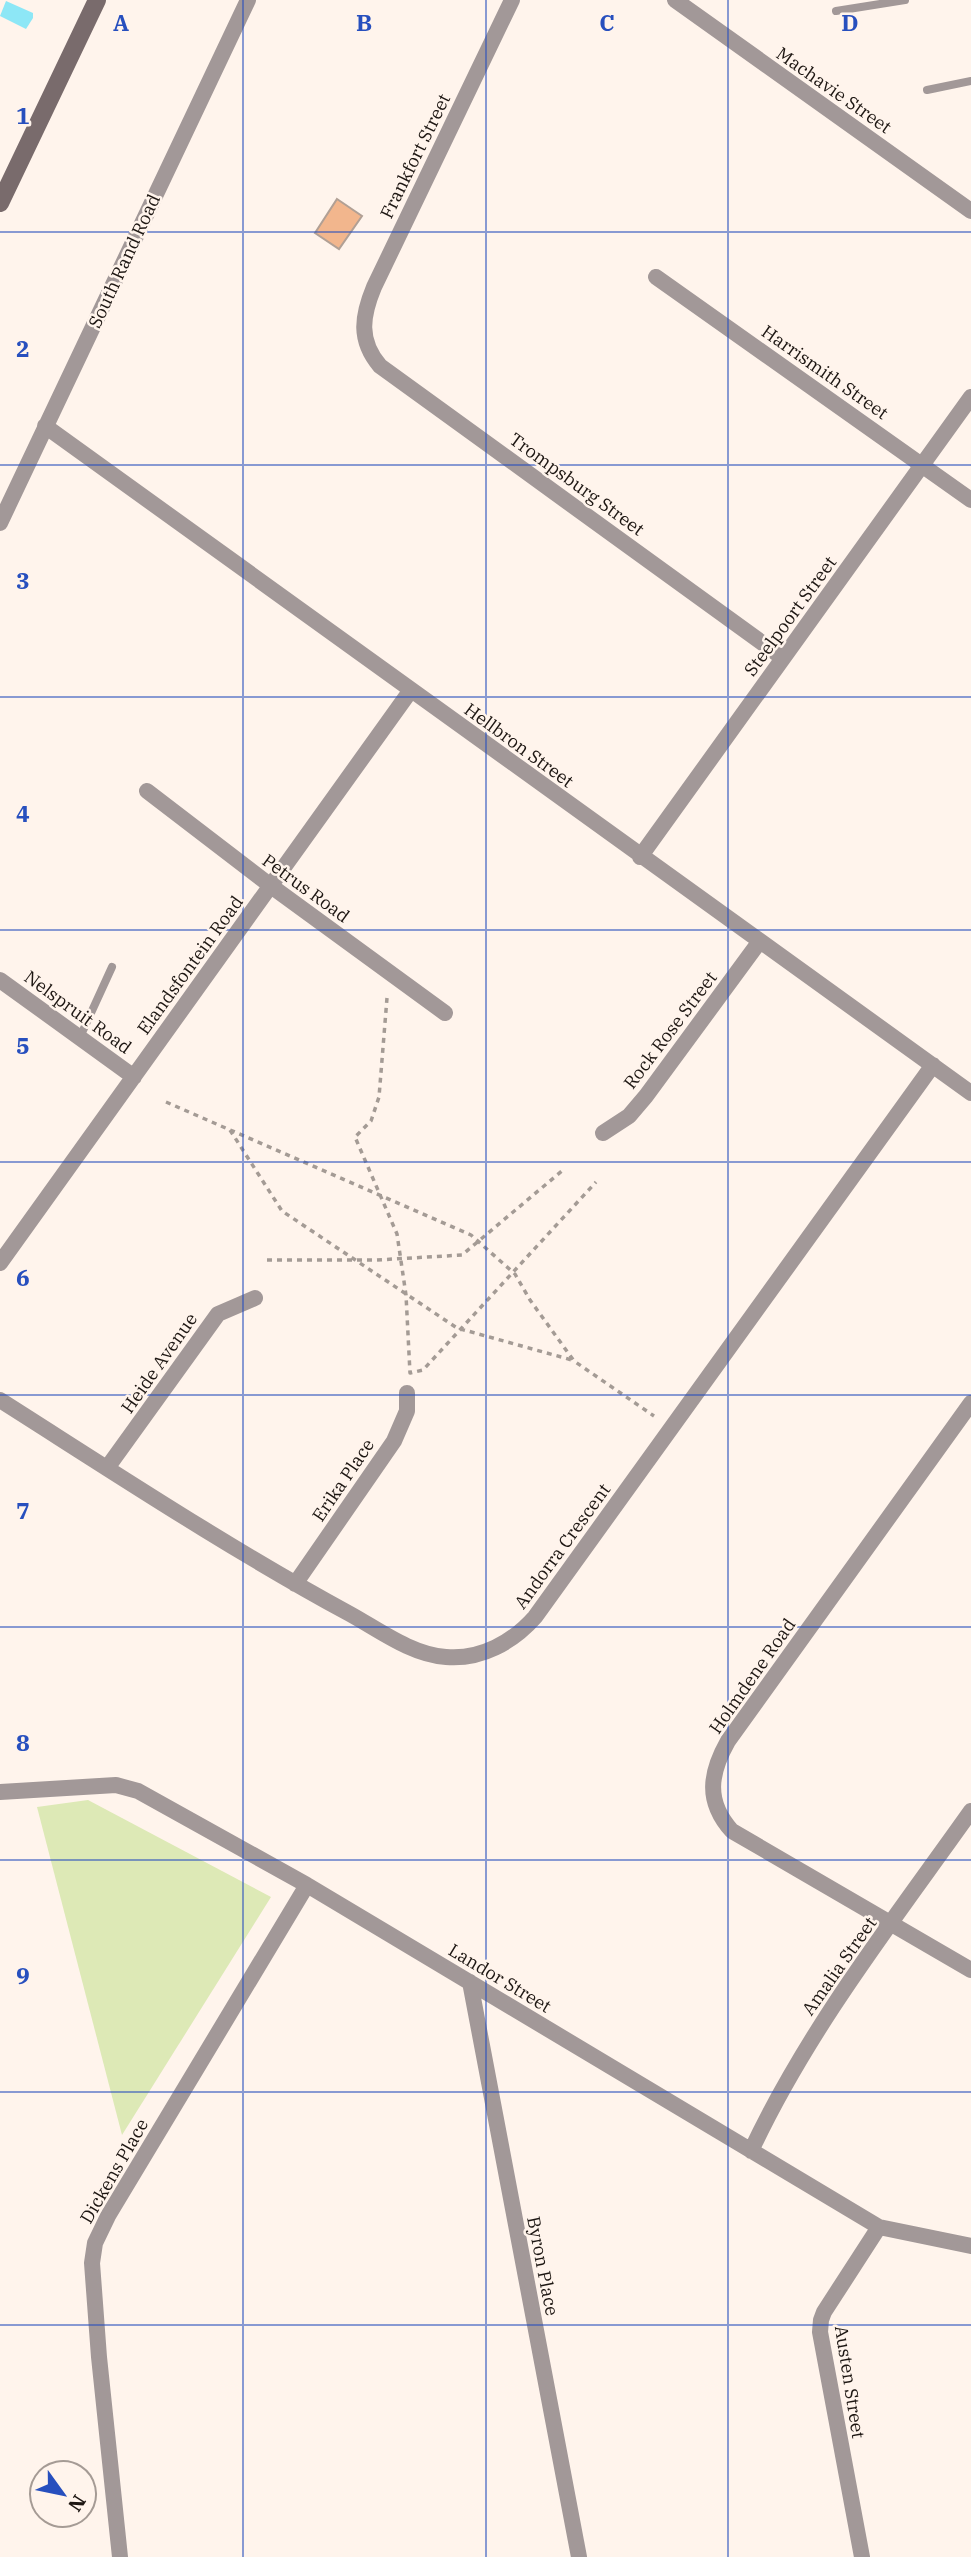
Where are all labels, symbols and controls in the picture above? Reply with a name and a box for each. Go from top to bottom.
text: A [113,7,129,37]
text: B [356,7,372,37]
text: C [599,7,615,37]
text: D [841,7,859,37]
street label: Machavie Street [772,42,896,138]
street label: Frankfort Street [375,90,455,222]
text: 1 [16,100,30,130]
street label: South Rand Road [83,190,165,332]
street label: Harrismith Street [757,320,893,424]
text: 2 [16,333,30,363]
street label: Trompsburg Street [505,427,649,541]
street label: Steelpoort Street [739,552,841,680]
text: 3 [16,565,30,595]
street label: Hellbron Street [460,698,578,792]
text: 4 [16,798,30,828]
street label: Petrus Road [258,849,354,927]
street label: Elandsfontein Road [132,891,248,1039]
street label: Nelspruit Road [20,965,136,1059]
street label: Rock Rose Street [618,967,722,1093]
text: 5 [16,1030,30,1060]
text: 6 [16,1262,30,1292]
street label: Heide Avenue [116,1308,202,1418]
street label: Erika Place [307,1434,379,1526]
street label: Andorra Crescent [509,1479,615,1613]
text: 7 [16,1495,30,1525]
street label: Holmdene Road [704,1614,800,1738]
text: 8 [16,1727,30,1757]
street label: Amalia Street [797,1912,881,2020]
street label: Landor Street [444,1938,556,2018]
text: 9 [16,1960,30,1990]
street label: Dickens Place [75,2114,153,2228]
street label: Byron Place [522,2214,564,2318]
street label: Austen Street [830,2324,870,2440]
north arrow [28,2459,98,2529]
text: N [63,2490,91,2516]

